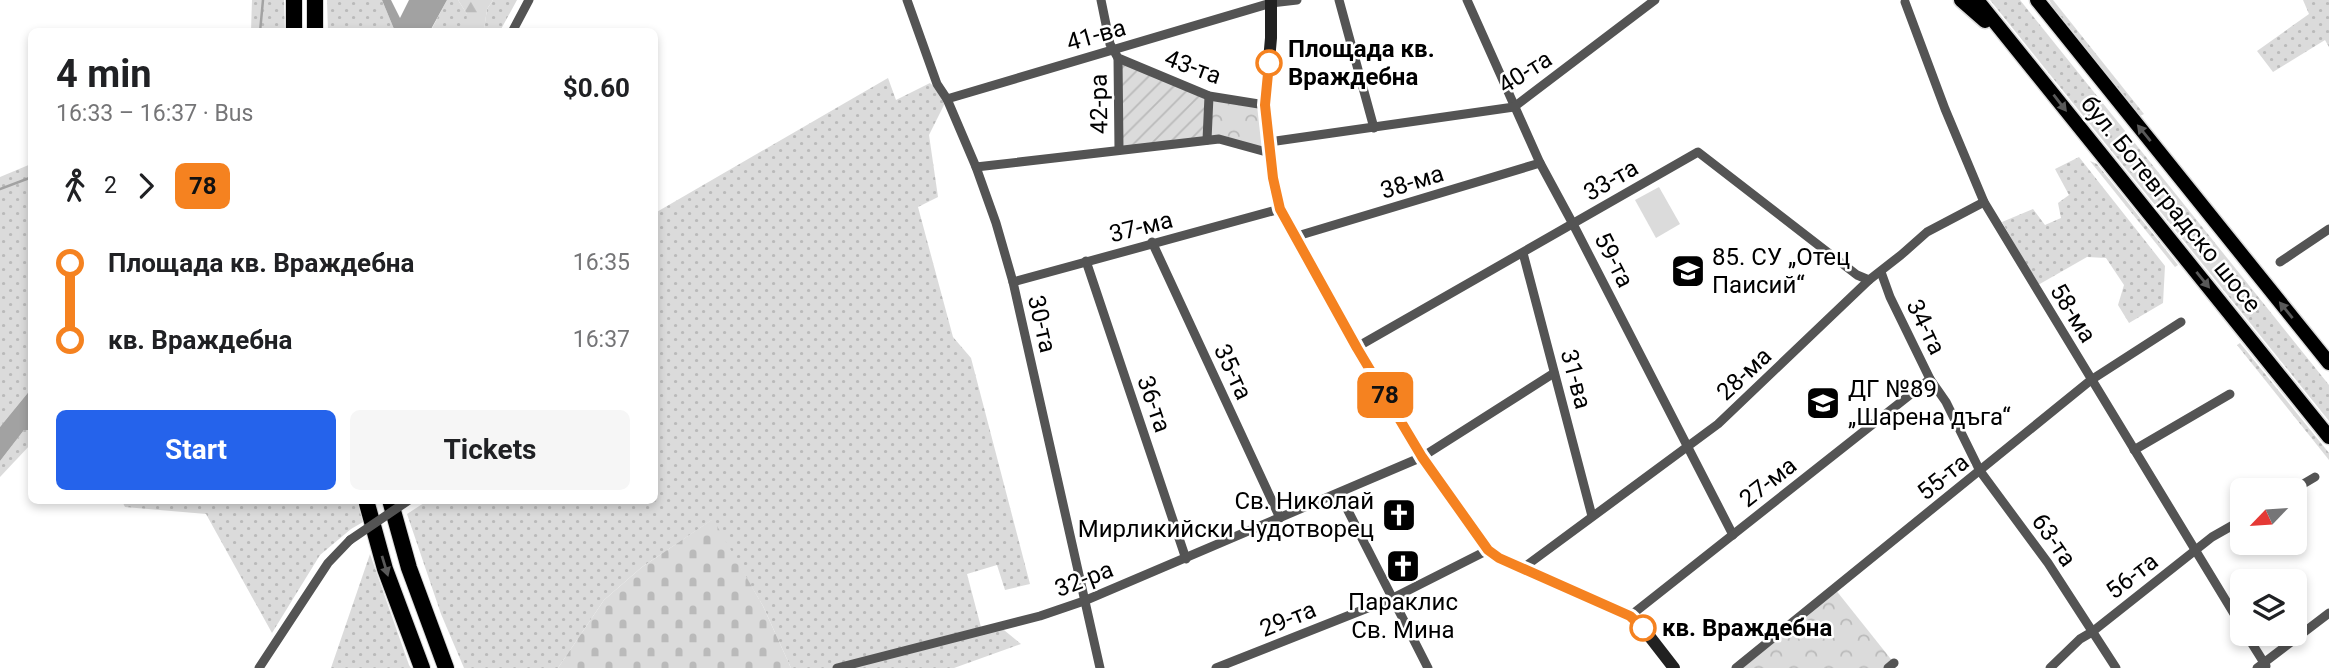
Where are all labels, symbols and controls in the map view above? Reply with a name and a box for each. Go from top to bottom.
street label: 41-ва [1063,13,1129,57]
place label: Площада кв. Враждебна [1288,35,1435,91]
street label: 43-та [1161,44,1225,90]
street label: 40-та [1493,45,1557,99]
marker: Площада кв. Враждебна [1256,50,1282,76]
text: 4 min [56,52,152,96]
text: $0.60 [563,73,630,103]
street label: 42-ра [1084,74,1114,134]
street label: бул. Ботевградско шосе [2075,90,2267,318]
one-way arrow [2053,94,2067,112]
text: 16:33 – 16:37 · Bus [56,100,253,127]
one-way arrow [2137,124,2152,141]
street label: 33-та [1579,153,1643,207]
street label: 38-ма [1377,159,1447,205]
icon: walk [56,167,94,205]
icon: forward [127,167,165,205]
text: 2 [104,172,117,199]
text: 78 [189,172,216,200]
street label: 37-ма [1106,206,1176,248]
street label: 59-та [1588,228,1640,292]
place label: 85. СУ „Отец Паисий“ [1712,243,1850,299]
text: Площада кв. Враждебна [108,248,414,278]
text: 16:35 [573,249,630,276]
school or university icon: 85. СУ „Отец Паисий“ [1669,252,1707,290]
one-way arrow [2195,272,2210,289]
street label: 58-ма [2044,278,2102,348]
street label: 30-та [1022,293,1062,355]
street label: 34-та [1901,295,1951,359]
one-way arrow [2280,301,2294,319]
text: кв. Враждебна [108,325,292,355]
text: 16:37 [573,326,630,353]
street label: 35-та [1208,340,1258,404]
street label: 28-ма [1711,342,1777,406]
street label: 31-ва [1555,346,1597,412]
street label: 36-та [1131,372,1177,436]
line badge: 78 [1354,372,1416,418]
place label: ДГ №89 „Шарена дъга“ [1848,375,2011,431]
text: 78 [1371,381,1399,409]
school or university icon: ДГ №89 „Шарена дъга“ [1804,384,1842,422]
button: Start [56,410,336,490]
button: Tickets [350,410,630,490]
street label: 55-та [1912,448,1974,506]
street label: 27-ма [1734,451,1802,513]
north arrow [2230,478,2306,555]
map controls [2230,478,2307,646]
place label: Св. Николай Мирликийски Чудотворец [1078,487,1374,543]
church icon: Св. Николай Мирликийски Чудотворец [1380,496,1418,534]
street label: 63-та [2026,508,2082,572]
church icon: Параклис Св. Мина [1384,547,1422,585]
street label: 56-та [2101,547,2163,605]
street label: 32-ра [1051,555,1117,603]
one-way arrow [380,556,390,577]
button: layers [2230,569,2307,646]
place label: Параклис Св. Мина [1348,588,1458,644]
street label: 29-та [1256,595,1320,643]
place label: кв. Враждебна [1662,614,1832,642]
marker: кв. Враждебна [1630,615,1656,641]

